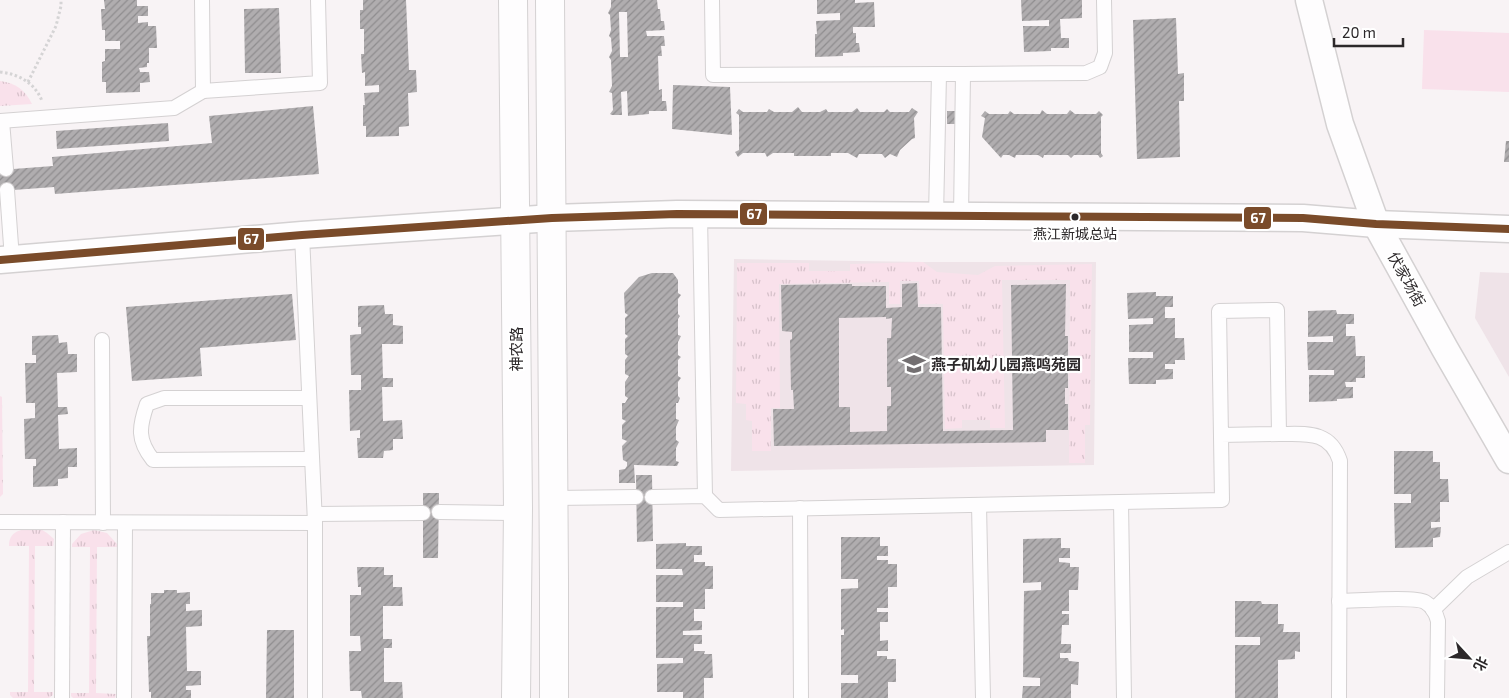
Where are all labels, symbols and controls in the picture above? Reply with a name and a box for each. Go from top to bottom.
scale bar [1334,15,1403,47]
text: 20 m [1342,23,1376,41]
line badge: 67 [739,202,768,226]
text: 67 [746,205,762,222]
line badge: 67 [1243,206,1272,230]
text: 67 [1250,209,1266,226]
marker: 燕江新城总站 [1070,212,1080,222]
place label: 燕江新城总站 [1033,225,1117,242]
line badge: 67 [237,227,265,251]
text: 67 [243,230,259,247]
street label: 伏家场街 [1385,248,1429,310]
street label: 神农路 [507,326,525,372]
school or university icon: 燕子矶幼儿园燕鸣苑园 [901,351,927,377]
place label: 燕子矶幼儿园燕鸣苑园 [931,355,1081,373]
north arrow [1444,633,1494,683]
text: 北 [1470,654,1492,674]

